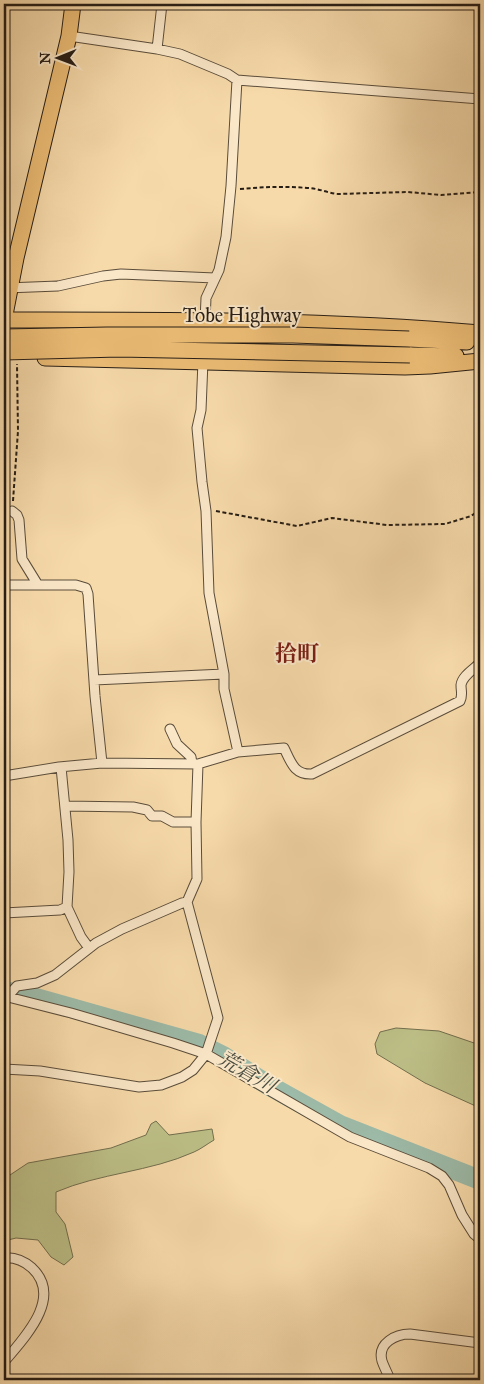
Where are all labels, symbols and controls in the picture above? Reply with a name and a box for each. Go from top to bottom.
north arrow [32,32,82,82]
text: N [37,52,54,64]
street label: Tobe Highway [183,303,302,328]
district label: 拾町 [275,640,319,667]
water label: 荒倉川 [213,1045,283,1100]

